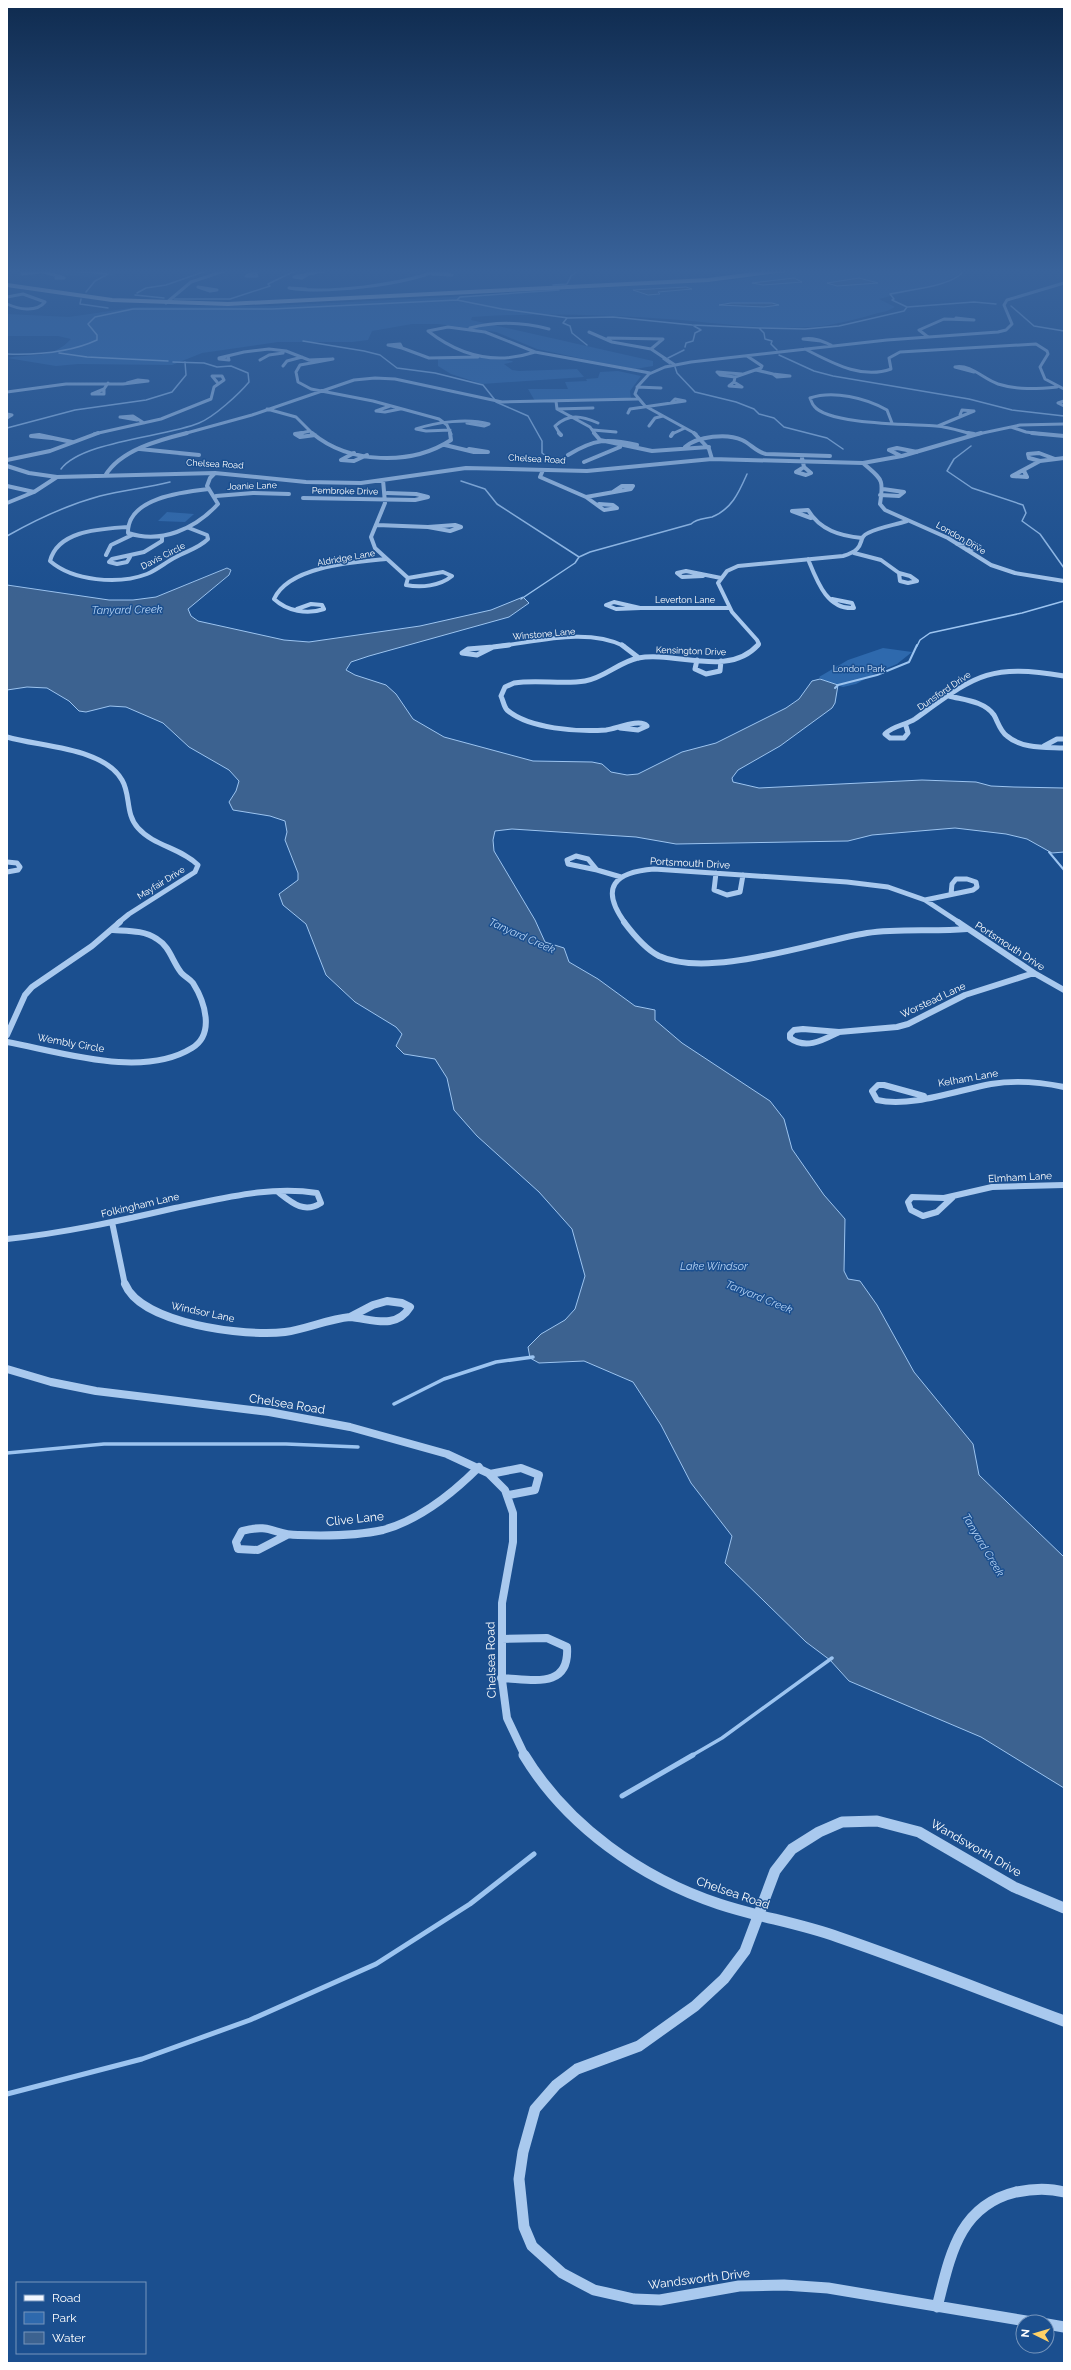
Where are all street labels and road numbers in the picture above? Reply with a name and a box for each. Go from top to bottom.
street label: Chelsea Road [508,453,566,466]
street label: Chelsea Road [186,458,244,471]
street label: Joanie Lane [227,480,278,492]
street label: Pembroke Drive [312,485,379,497]
street label: London Drive [934,520,988,557]
street label: Davis Circle [139,540,187,571]
street label: Aldridge Lane [316,548,376,568]
street label: Leverton Lane [655,595,716,605]
street label: Winstone Lane [512,626,576,642]
street label: Kensington Drive [656,645,727,657]
street label: Dunsford Drive [916,669,973,712]
street label: Portsmouth Drive [650,855,731,871]
street label: Mayfair Drive [135,864,187,902]
street label: Portsmouth Drive [973,919,1047,973]
street label: Worstead Lane [899,980,967,1020]
street label: Wembly Circle [37,1032,105,1054]
street label: Kelham Lane [937,1067,999,1089]
street label: Elmham Lane [988,1170,1052,1184]
street label: Folkingham Lane [100,1191,180,1219]
street label: Windsor Lane [170,1300,236,1324]
street label: Chelsea Road [248,1391,326,1417]
street label: Clive Lane [325,1509,385,1529]
street label: Chelsea Road [483,1622,499,1698]
street label: Wandsworth Drive [928,1816,1024,1880]
street label: Chelsea Road [694,1874,772,1912]
street label: Wandsworth Drive [647,2266,751,2292]

